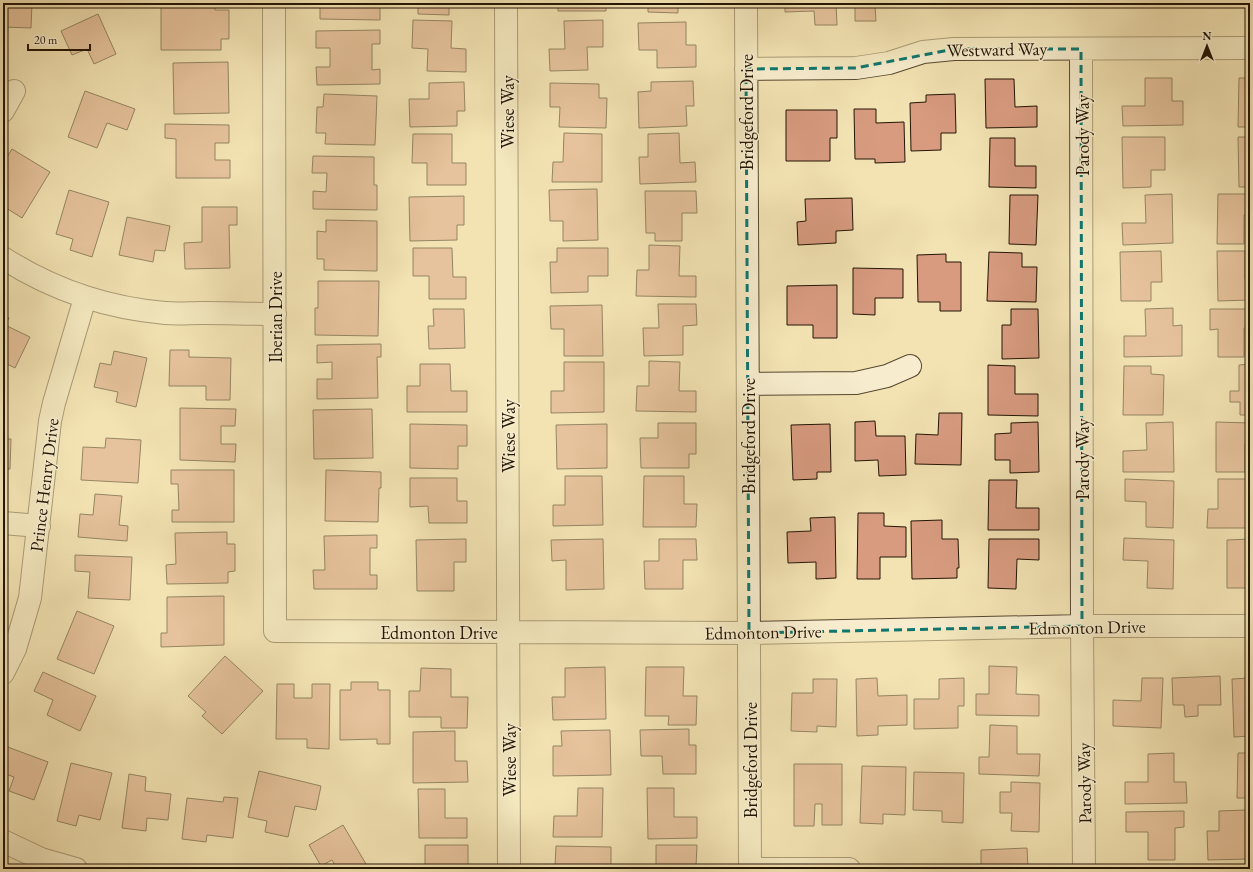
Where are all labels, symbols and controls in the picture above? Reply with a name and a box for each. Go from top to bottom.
scale bar [28,26,90,52]
north arrow [1187,26,1227,66]
text: N [1203,29,1212,43]
text: 20 m [34,32,58,48]
street label: Westward Way [946,37,1048,61]
street label: Bridgeford Drive [735,54,758,170]
street label: Wiese Way [496,75,519,149]
street label: Parody Way [1071,94,1094,176]
street label: Iberian Drive [264,271,287,363]
street label: Bridgeford Drive [737,378,760,494]
street label: Wiese Way [497,399,520,473]
street label: Prince Henry Drive [24,417,64,553]
street label: Parody Way [1071,418,1094,500]
street label: Edmonton Drive [1028,614,1146,640]
street label: Edmonton Drive [704,619,822,645]
street label: Edmonton Drive [380,621,498,644]
street label: Bridgeford Drive [739,702,762,818]
street label: Wiese Way [498,723,521,797]
street label: Parody Way [1072,742,1096,824]

